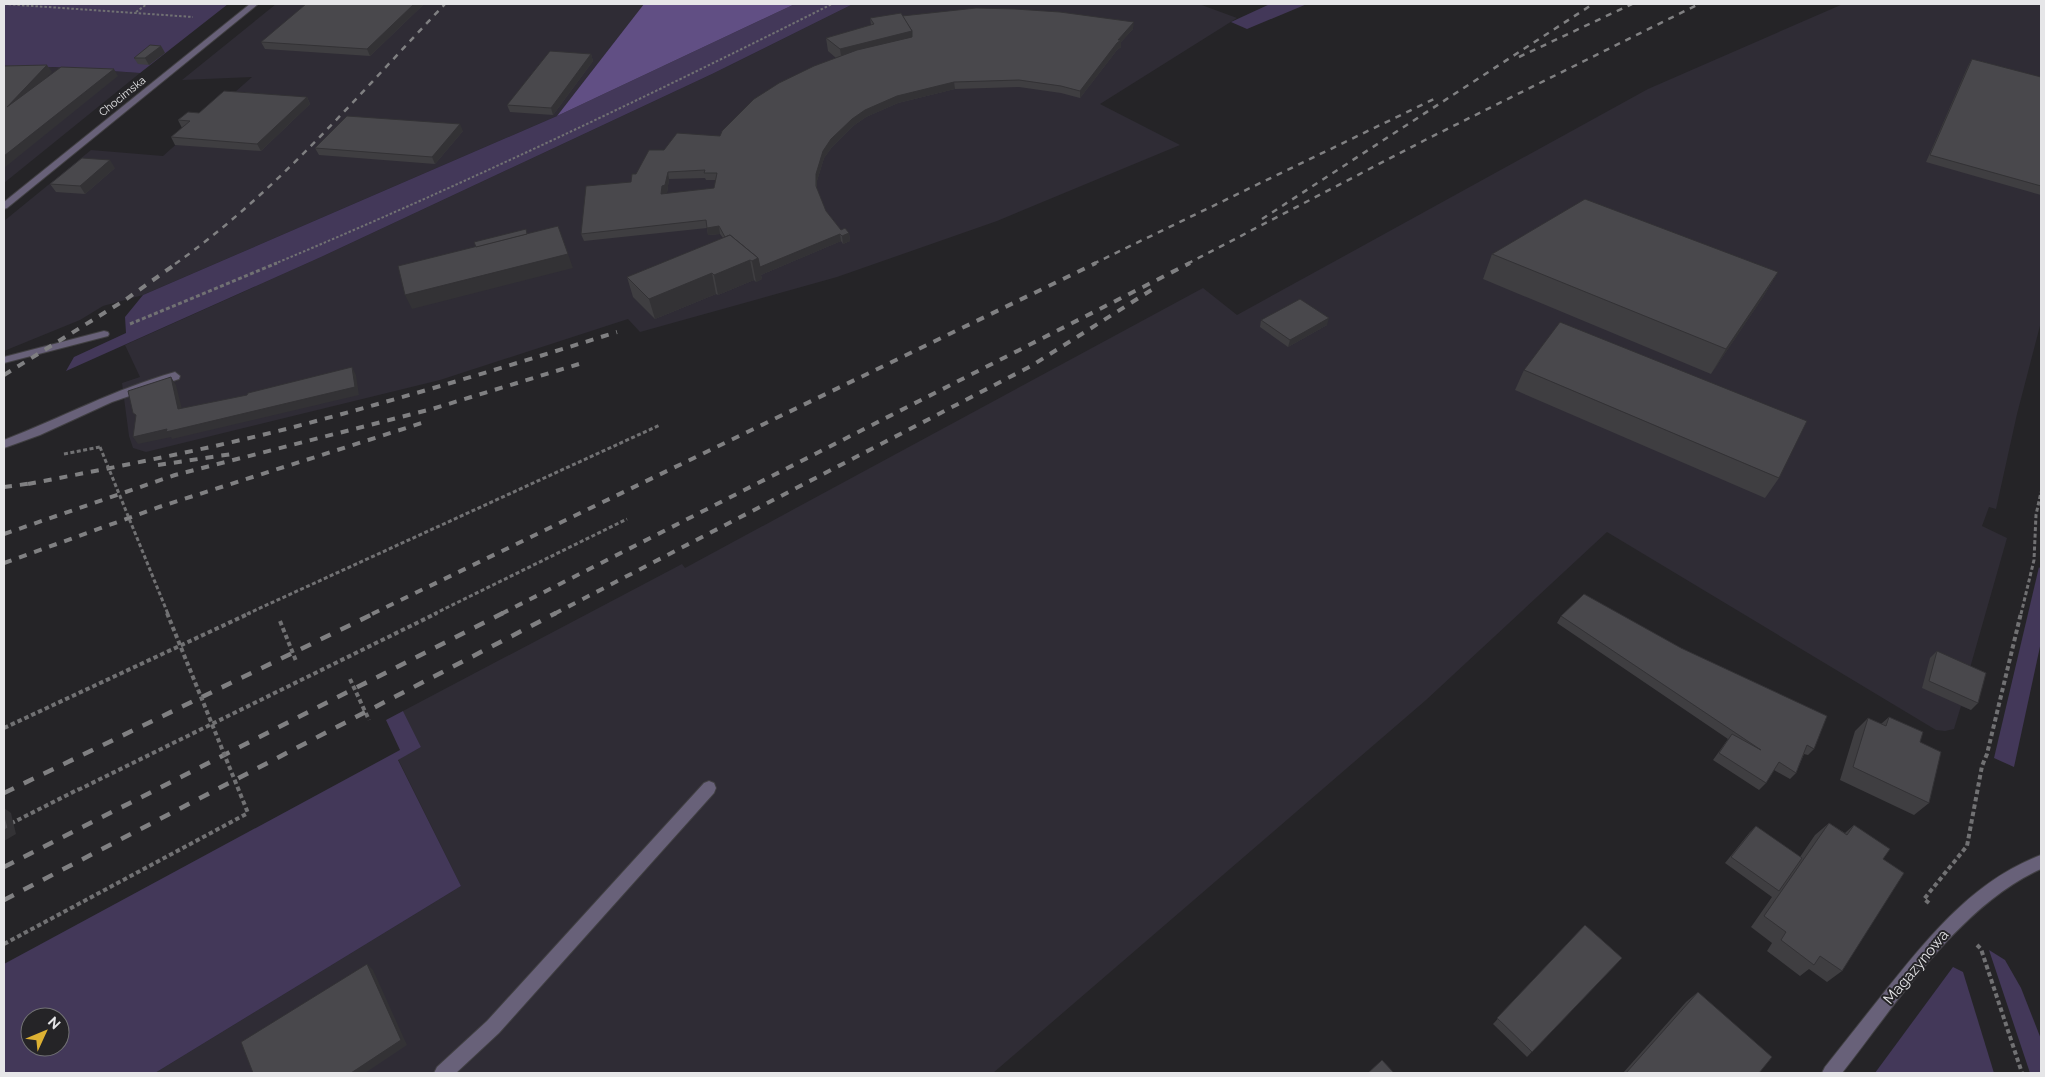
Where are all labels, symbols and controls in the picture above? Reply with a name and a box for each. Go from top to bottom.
street label: Chocimska [96,74,148,119]
street label: Magazynowa [1880,926,1952,1008]
north arrow [20,1007,70,1057]
text: N [45,1014,64,1032]

